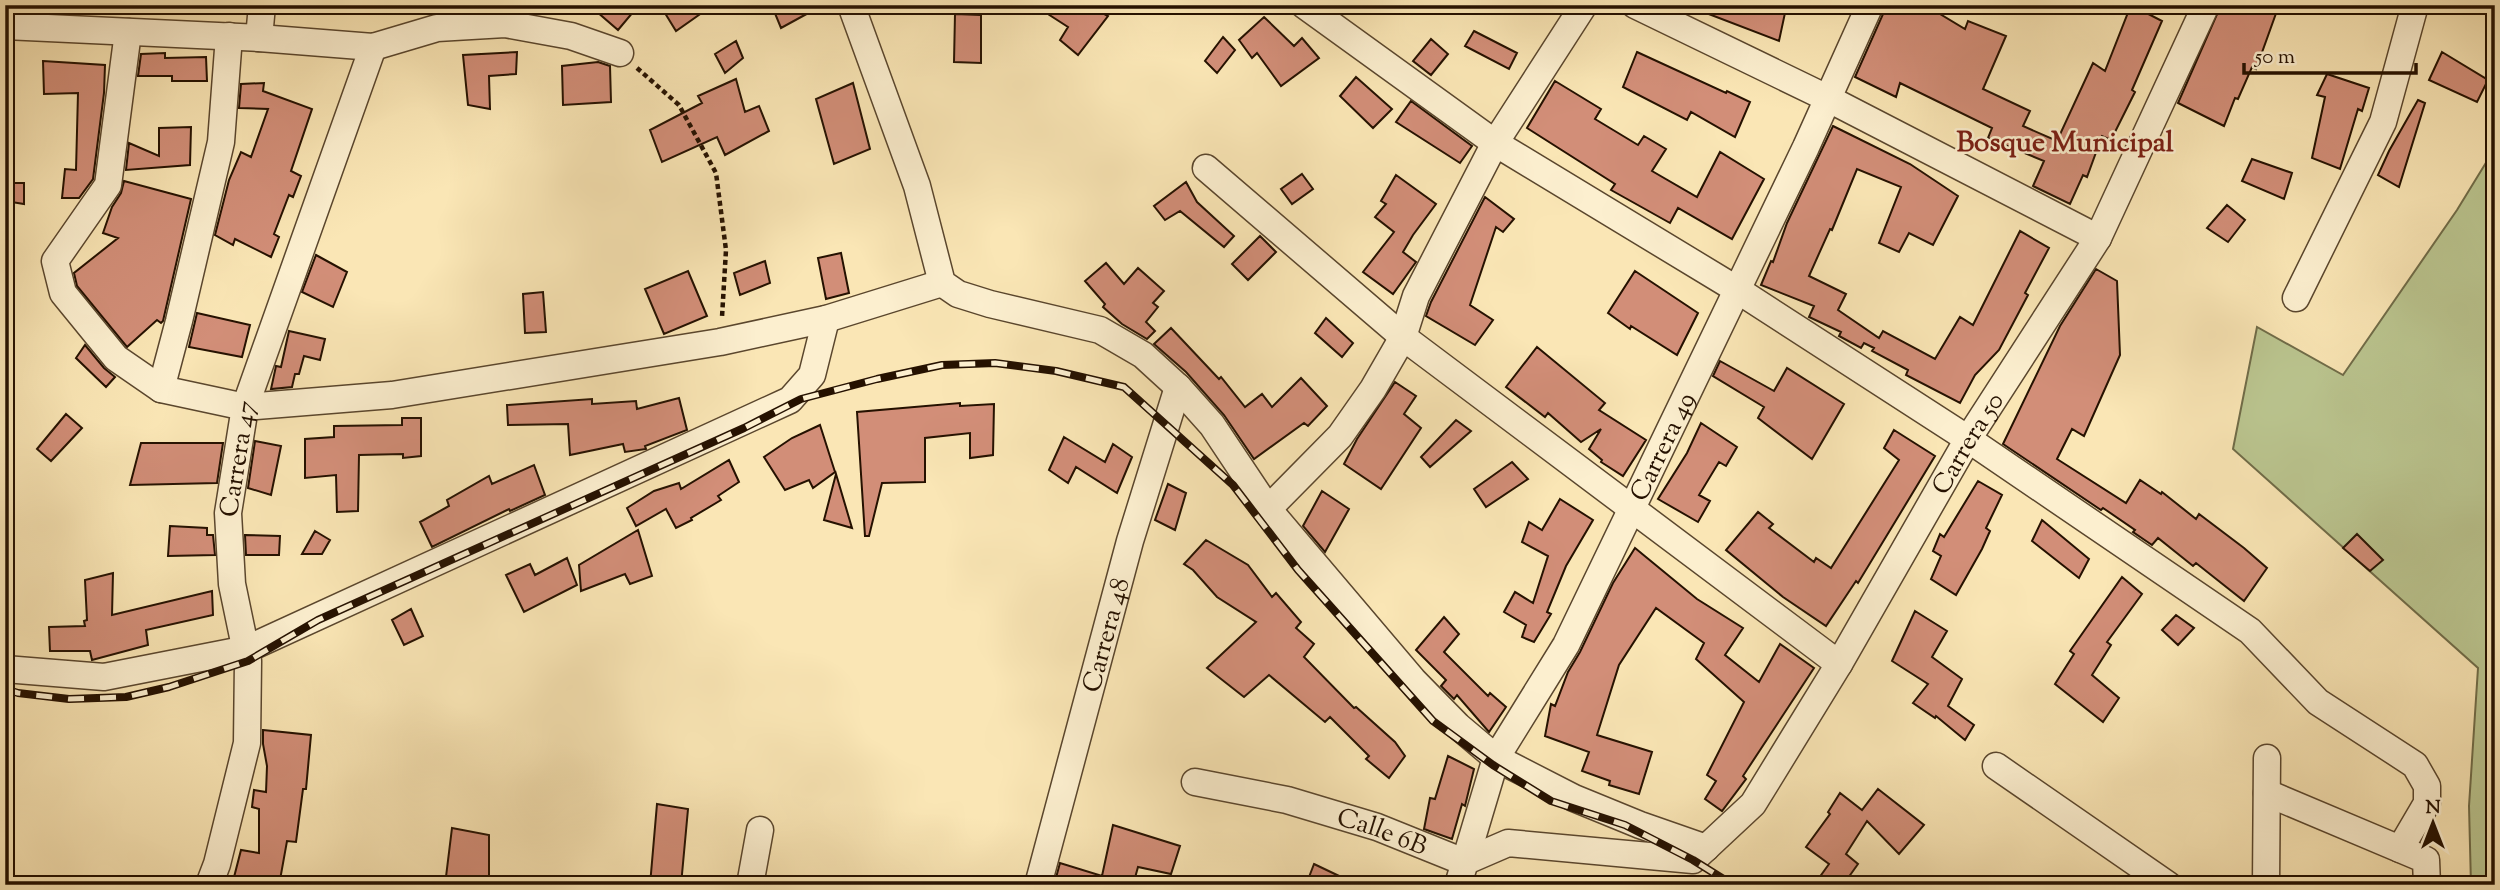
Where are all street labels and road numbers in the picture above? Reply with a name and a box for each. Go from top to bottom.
street label: Carrera 50 [1924,386,2014,502]
street label: Carrera 49 [1622,387,1706,508]
street label: Carrera 47 [212,398,267,520]
street label: Carrera 48 [1074,574,1140,697]
street label: Calle 6B [1332,800,1432,866]

